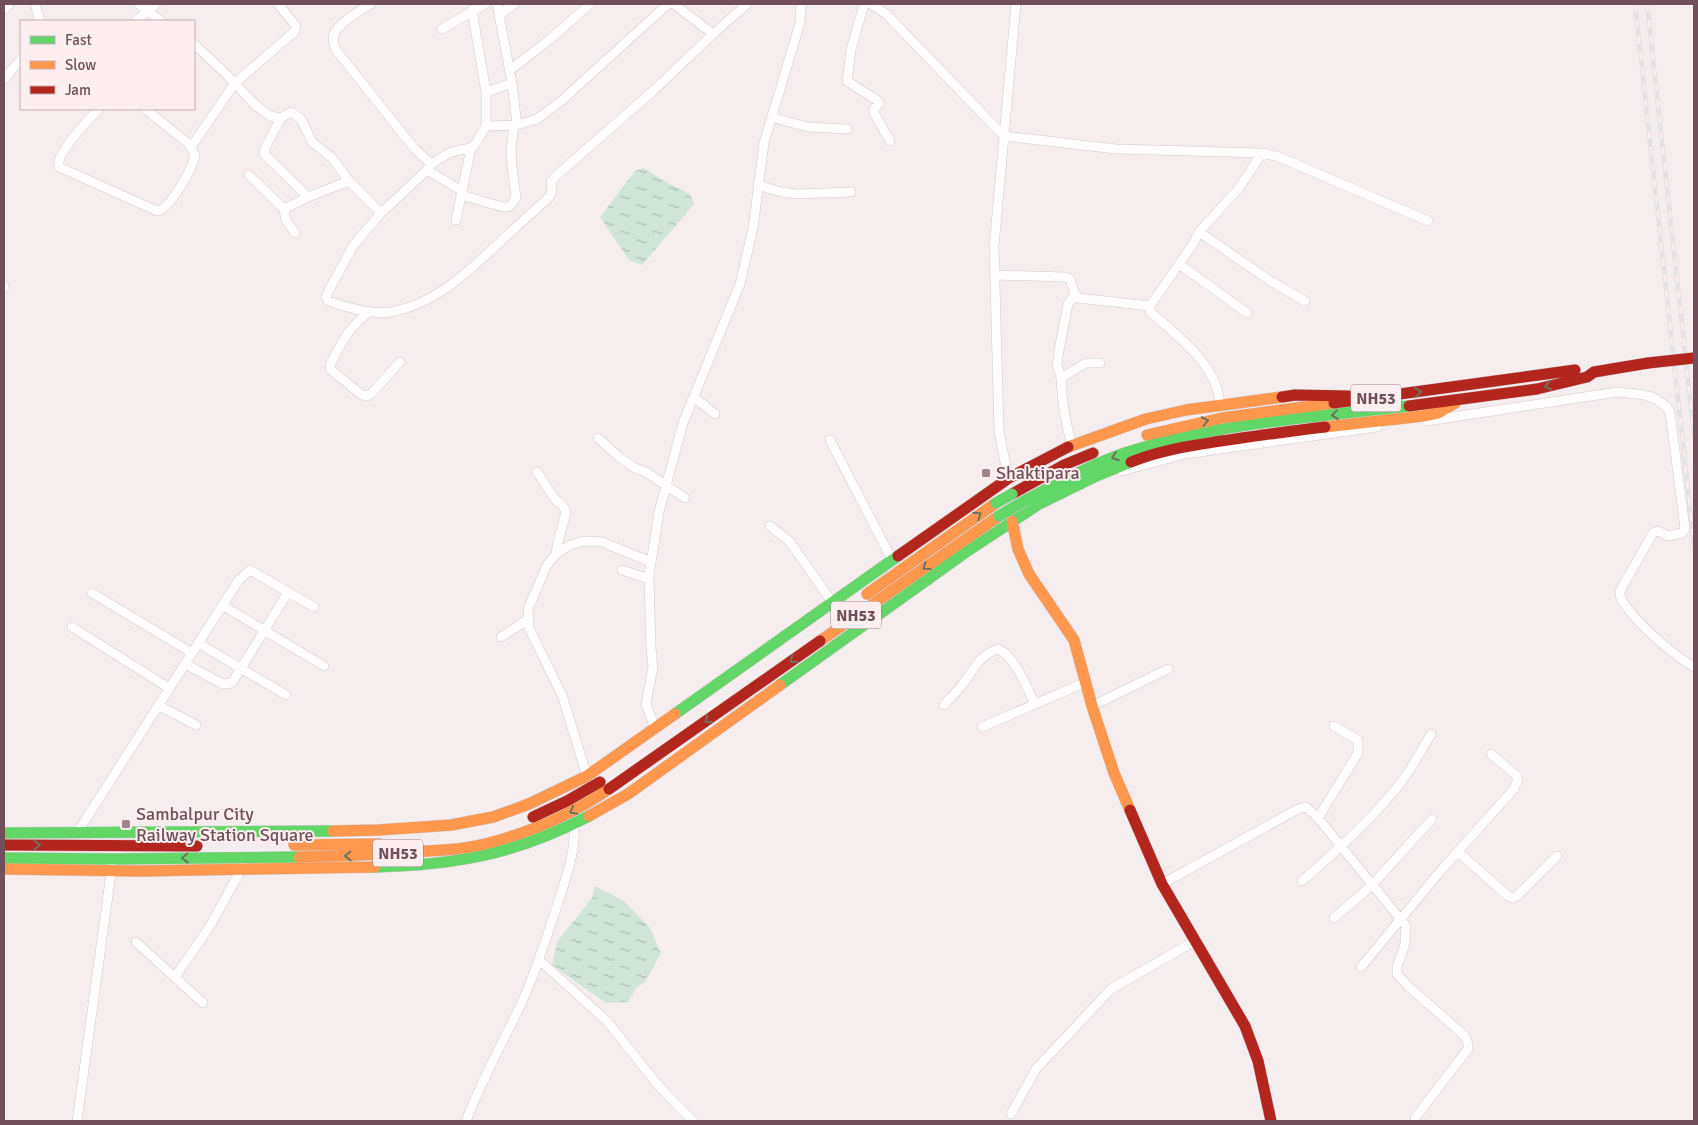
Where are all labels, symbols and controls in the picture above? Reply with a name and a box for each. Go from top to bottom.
legend [20,20,195,110]
text: Fast [65,31,92,49]
text: Slow [65,56,96,74]
text: Jam [65,81,91,99]
one-way arrow [1544,380,1553,391]
road number: NH53 [1351,384,1401,412]
one-way arrow [1414,388,1422,398]
one-way arrow [1331,409,1339,420]
one-way arrow [1200,416,1209,427]
one-way arrow [1111,451,1119,461]
place label: Shaktipara [996,462,1080,484]
marker: Shaktipara [980,467,992,479]
one-way arrow [973,512,982,521]
one-way arrow [922,561,932,570]
road number: NH53 [831,602,881,628]
one-way arrow [789,654,799,663]
one-way arrow [704,714,714,723]
place label: Sambalpur City Railway Station Square [136,803,313,846]
one-way arrow [570,805,579,815]
marker: Sambalpur City Railway Station Square [120,818,132,830]
one-way arrow [34,840,41,850]
road number: NH53 [373,840,423,866]
one-way arrow [344,851,352,861]
one-way arrow [181,853,189,863]

